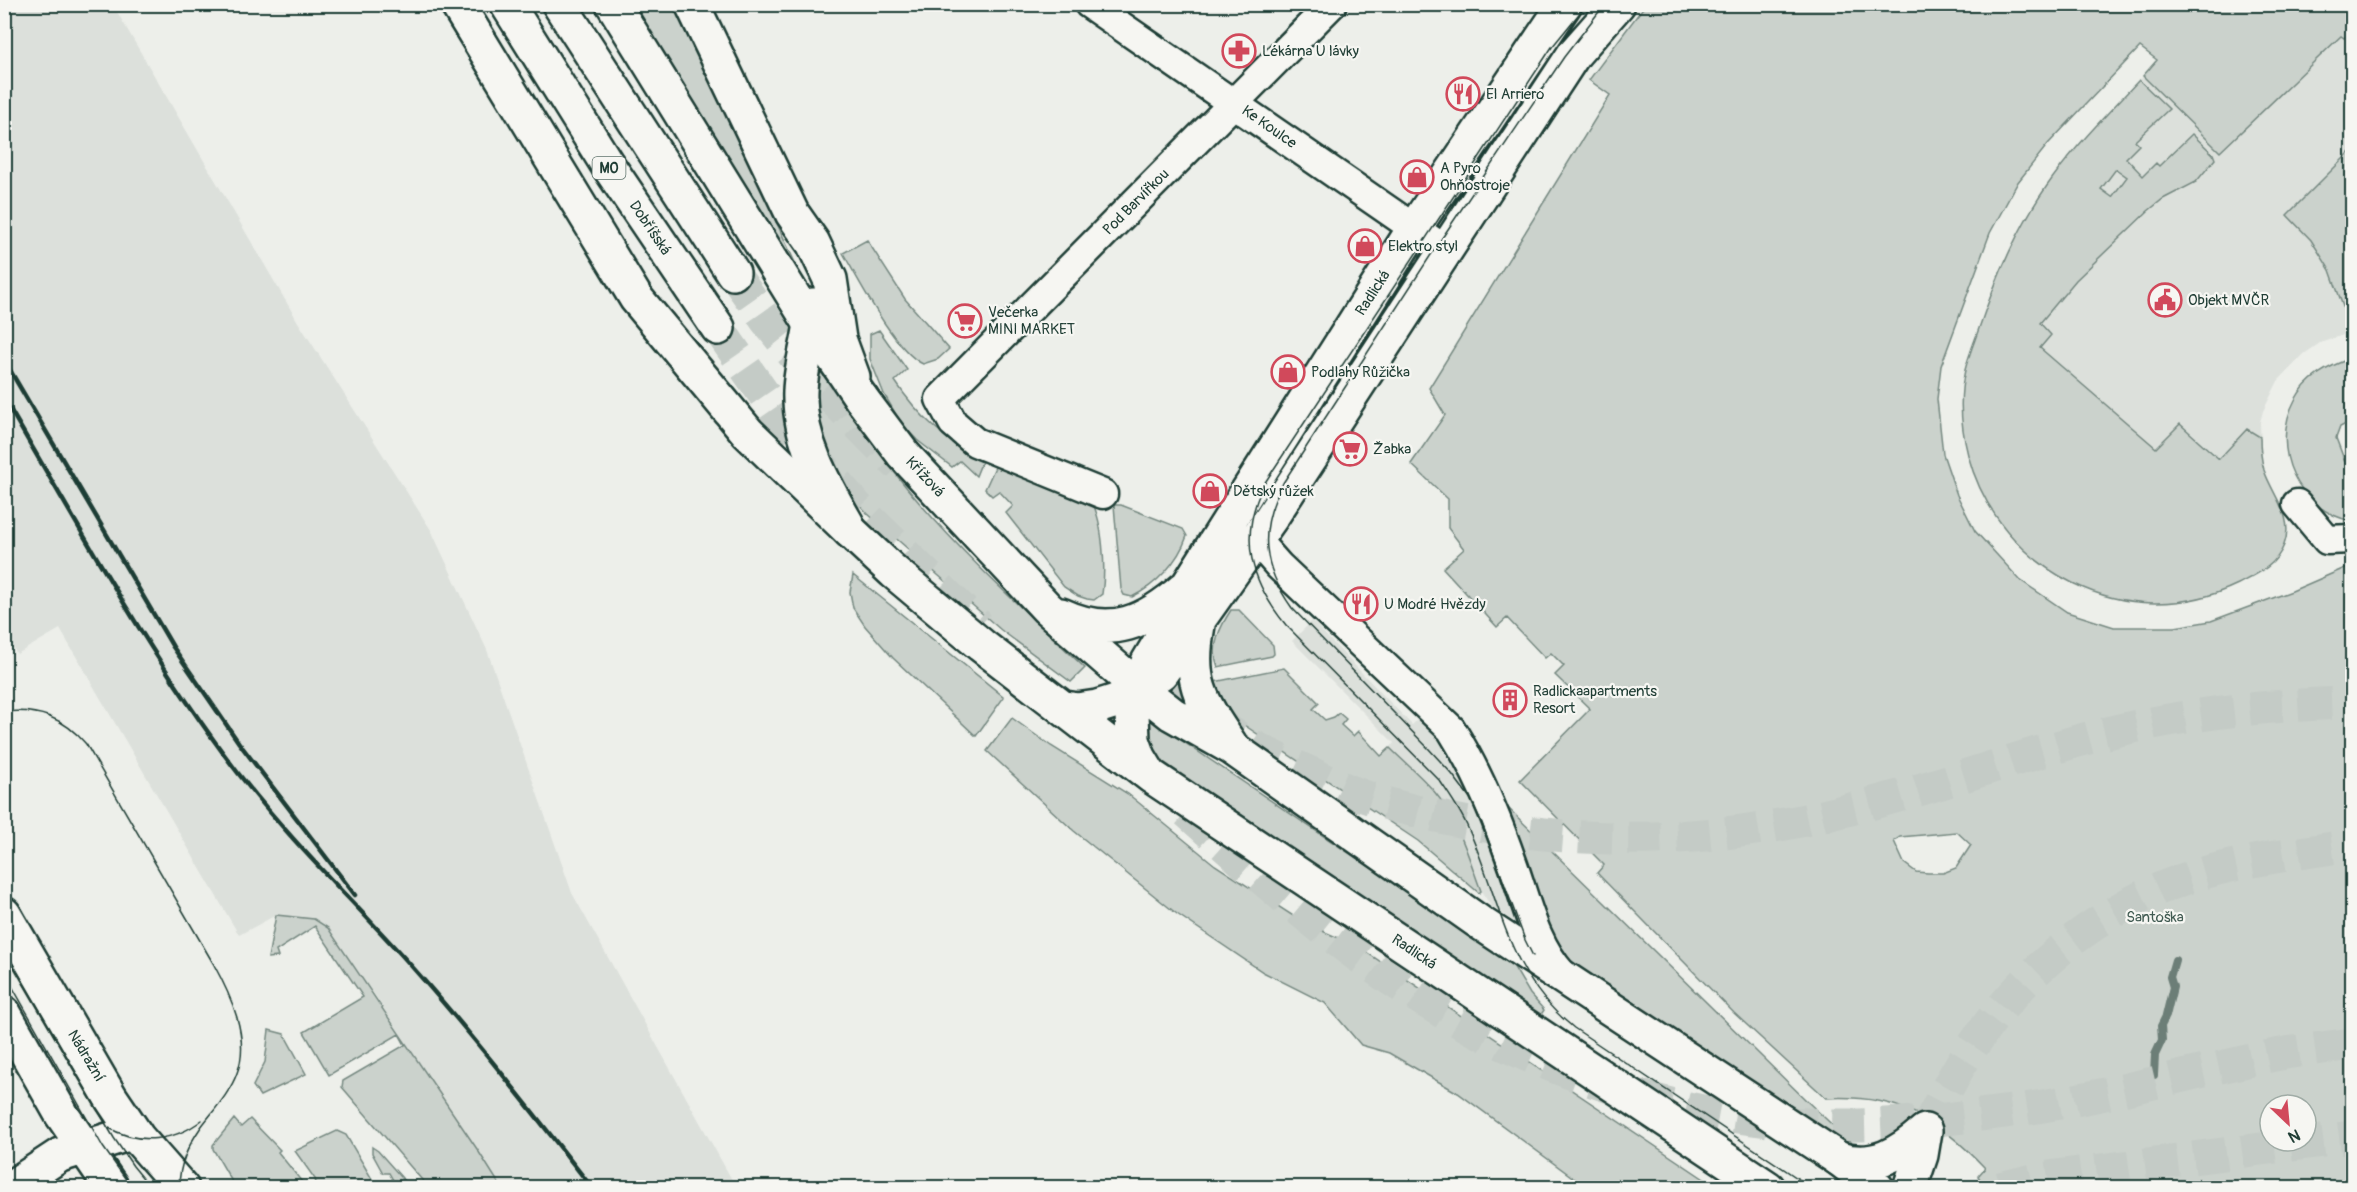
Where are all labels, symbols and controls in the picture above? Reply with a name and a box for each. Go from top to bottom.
pharmacy icon: Lékárna U lávky [1221,33,1257,69]
place label: Lékárna U lávky [1262,42,1360,61]
restaurant icon: El Arriero [1445,76,1481,112]
place label: El Arriero [1486,85,1544,104]
street label: Ke Koulce [1238,101,1301,153]
road number: MO [592,157,626,179]
shop icon: A Pyro Ohňostroje [1399,159,1435,195]
place label: A Pyro Ohňostroje [1440,159,1511,195]
street label: Pod Barvířkou [1099,165,1173,239]
street label: Dobříšská [625,197,675,259]
shop icon: Elektro styl [1347,228,1383,264]
place label: Elektro styl [1388,237,1458,256]
street label: Radlická [1351,267,1395,319]
public building icon: Objekt MVČR [2147,282,2183,318]
place label: Objekt MVČR [2188,291,2269,310]
supermarket icon: Večerka MINI MARKET [947,303,983,339]
place label: Večerka MINI MARKET [988,303,1075,339]
shop icon: Podlahy Růžička [1270,354,1306,390]
place label: Podlahy Růžička [1311,363,1410,382]
supermarket icon: Žabka [1332,431,1368,467]
place label: Žabka [1373,440,1411,459]
street label: Křížová [901,453,949,501]
shop icon: Dětský růžek [1192,473,1228,509]
place label: Dětský růžek [1233,482,1314,501]
restaurant icon: U Modré Hvězdy [1343,586,1379,622]
place label: U Modré Hvězdy [1384,595,1486,614]
building icon: Radlickaapartments Resort [1492,682,1528,718]
place label: Radlickaapartments Resort [1533,682,1657,718]
park label: Santoška [2126,908,2184,927]
street label: Radlická [1388,930,1440,974]
street label: Nádražní [63,1027,109,1085]
north arrow [2258,1093,2318,1153]
text: N [2285,1124,2303,1147]

